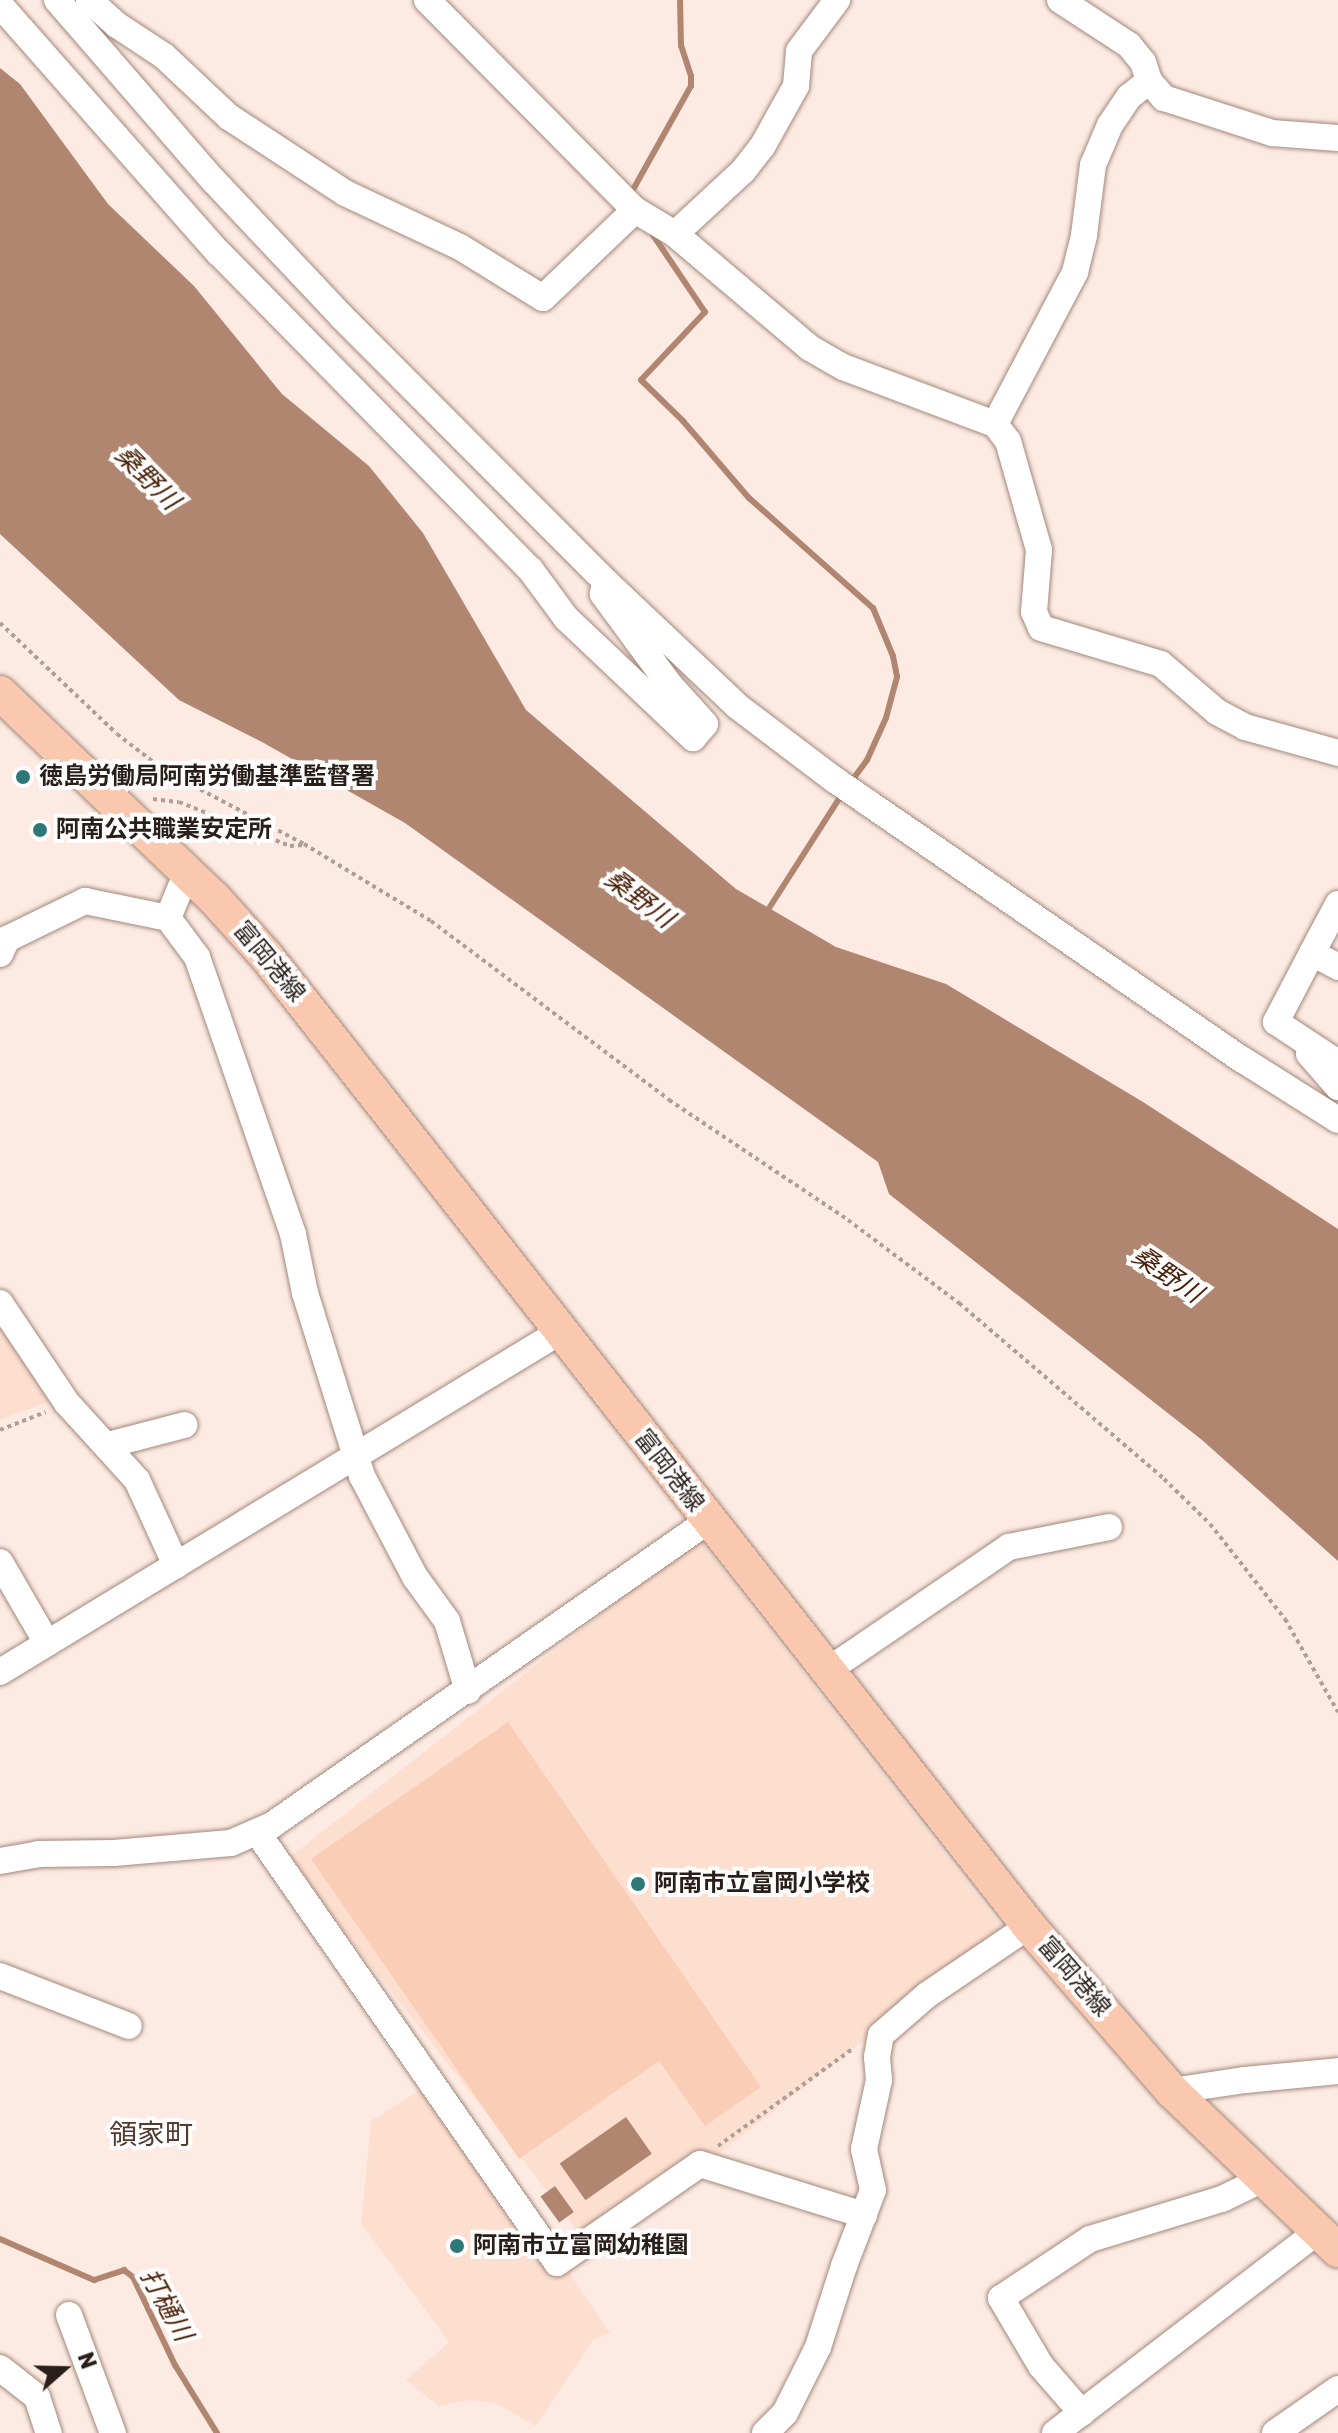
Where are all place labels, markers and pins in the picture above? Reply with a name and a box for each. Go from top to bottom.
place label: 徳島労働局阿南労働基準監督署 [39,763,375,791]
marker: 徳島労働局阿南労働基準監督署 [14,768,32,786]
place label: 阿南公共職業安定所 [56,816,272,844]
marker: 阿南公共職業安定所 [31,821,49,839]
place label: 阿南市立富岡小学校 [654,1870,870,1898]
marker: 阿南市立富岡小学校 [629,1875,647,1893]
place label: 阿南市立富岡幼稚園 [473,2232,689,2260]
marker: 阿南市立富岡幼稚園 [448,2237,466,2255]

